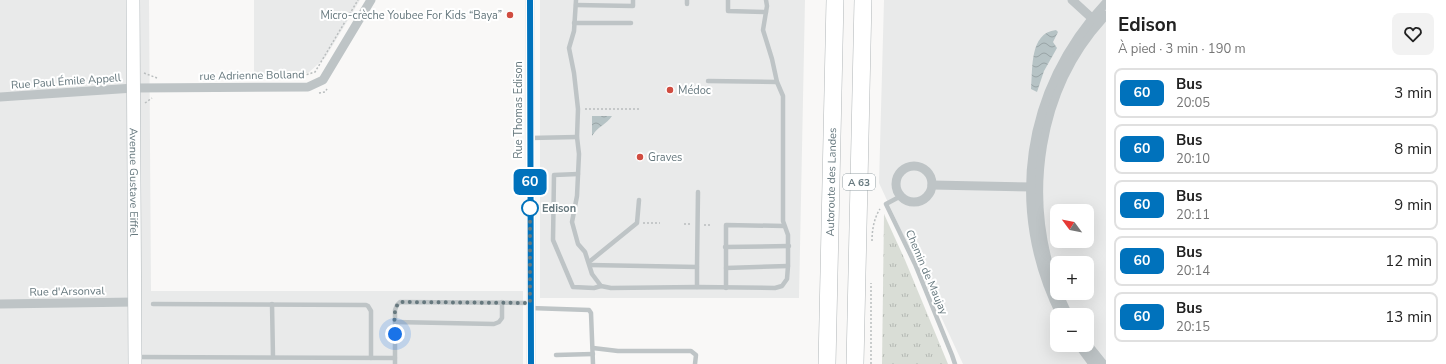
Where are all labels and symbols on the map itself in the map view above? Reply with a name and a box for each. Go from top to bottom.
place label: Micro-crèche Youbee For Kids “Baya” [321,8,502,23]
marker: Micro-crèche Youbee For Kids “Baya” [505,10,515,20]
street label: Rue Thomas Edison [511,61,526,159]
street label: rue Adrienne Bolland [199,67,305,84]
street label: Rue Paul Émile Appell [10,69,122,93]
place label: Médoc [678,83,711,98]
marker: Médoc [665,85,675,95]
street label: Autoroute des Landes [823,127,840,237]
street label: Avenue Gustave Eiffel [126,128,141,237]
place label: Graves [648,150,682,165]
marker: Graves [635,152,645,162]
line badge: 60 [512,169,548,195]
road number: A 63 [843,174,875,190]
marker: Edison [521,199,539,217]
place label: Edison [542,201,576,216]
north arrow [1050,204,1094,248]
street label: Chemin de Maujay [902,227,951,317]
street label: Rue d'Arsonval [29,283,105,300]
your location [385,324,405,344]

